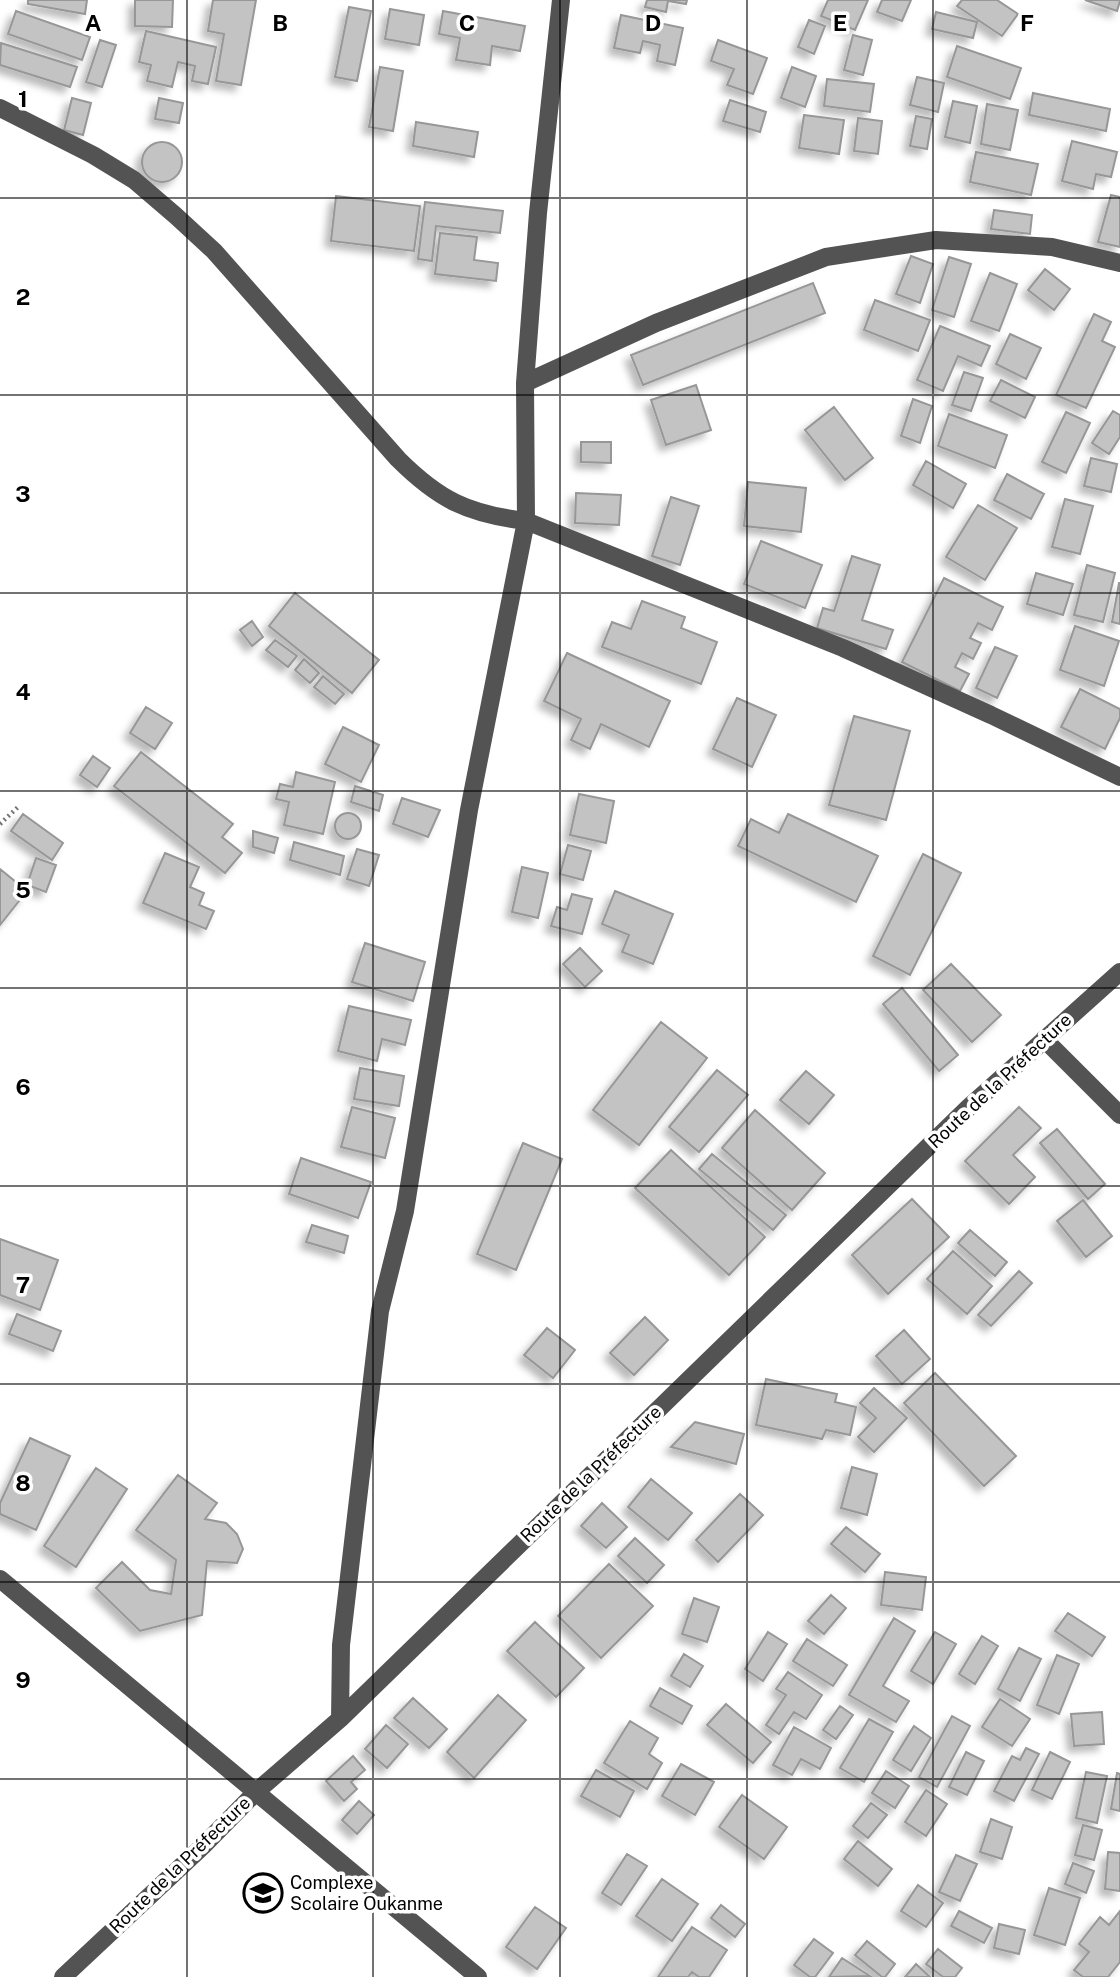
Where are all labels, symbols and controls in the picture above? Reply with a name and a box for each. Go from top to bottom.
text: A [85,9,102,36]
text: B [272,9,288,36]
text: C [459,9,475,36]
text: D [645,9,661,36]
text: E [833,9,847,36]
text: F [1020,9,1034,36]
text: 1 [18,85,28,112]
text: 2 [16,283,30,310]
text: 3 [15,480,31,507]
text: 4 [15,678,31,705]
text: 5 [15,876,31,903]
street label: Route de la Préfecture [924,1009,1075,1152]
text: 6 [15,1073,31,1100]
text: 7 [16,1271,30,1298]
street label: Route de la Préfecture [516,1401,665,1546]
text: 8 [15,1469,31,1496]
text: 9 [15,1666,31,1693]
street label: Route de la Préfecture [105,1792,254,1937]
school or university icon: Complexe Scolaire Oukanme [242,1872,284,1914]
place label: Complexe Scolaire Oukanme [290,1872,443,1914]

